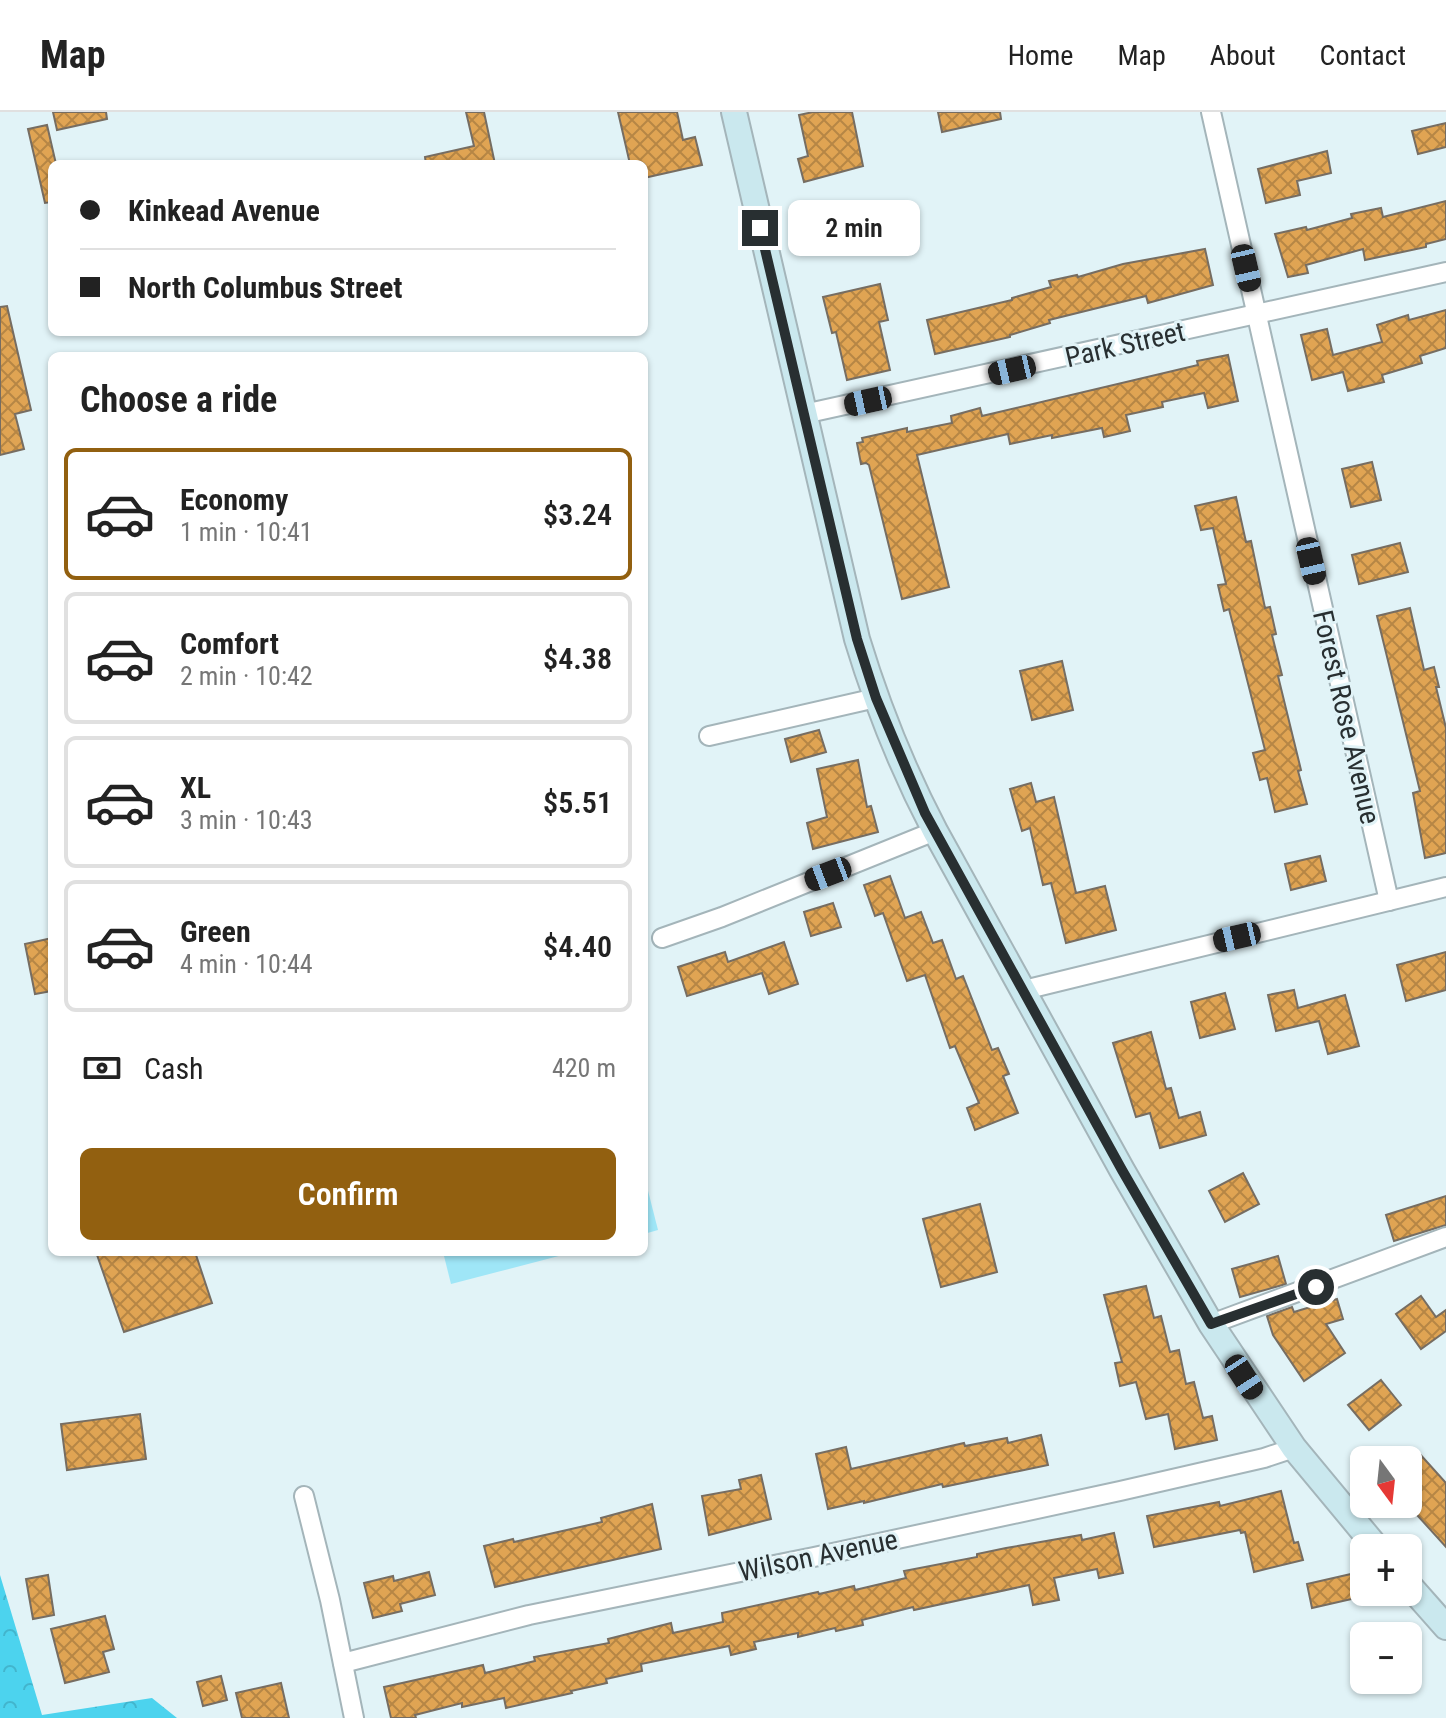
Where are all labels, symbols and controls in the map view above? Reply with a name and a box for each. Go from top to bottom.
text: Map [40,33,106,77]
text: Home [1008,39,1073,72]
text: Map [1117,39,1166,72]
text: About [1210,39,1276,72]
text: Contact [1320,39,1406,72]
text: Kinkead Avenue [128,193,320,228]
callout: 2 min [788,200,920,256]
route end [742,210,778,246]
text: 2 min [825,213,883,243]
car [1229,242,1263,294]
text: North Columbus Street [128,270,403,305]
street label: Park Street [1062,315,1188,374]
car [986,353,1038,387]
text: Choose a ride [80,379,277,421]
car [842,384,894,418]
icon: car [84,478,156,550]
text: Economy [180,482,288,517]
text: $3.24 [543,497,612,532]
text: 1 min · 10:41 [180,517,313,547]
car [1294,535,1328,587]
street label: Forest Rose Avenue [1306,607,1387,827]
icon: car [84,622,156,694]
text: Comfort [180,626,279,661]
text: $4.38 [543,641,612,676]
text: 2 min · 10:42 [180,661,313,691]
icon: car [84,766,156,838]
text: XL [180,770,211,805]
text: $5.51 [543,785,612,820]
text: 3 min · 10:43 [180,805,313,835]
car [801,854,855,894]
icon: car [84,910,156,982]
text: Green [180,914,251,949]
car [1211,920,1263,954]
text: $4.40 [543,929,612,964]
text: 4 min · 10:44 [180,949,313,979]
icon: cash [80,1046,124,1090]
text: Cash [144,1051,204,1086]
text: 420 m [552,1053,616,1083]
button: Confirm [80,1148,616,1240]
route start [1298,1269,1334,1305]
car [1221,1350,1267,1404]
north arrow [1350,1446,1422,1518]
map controls [1350,1446,1422,1694]
street label: Wilson Avenue [736,1523,901,1588]
button: + [1350,1534,1422,1606]
button: − [1350,1622,1422,1694]

